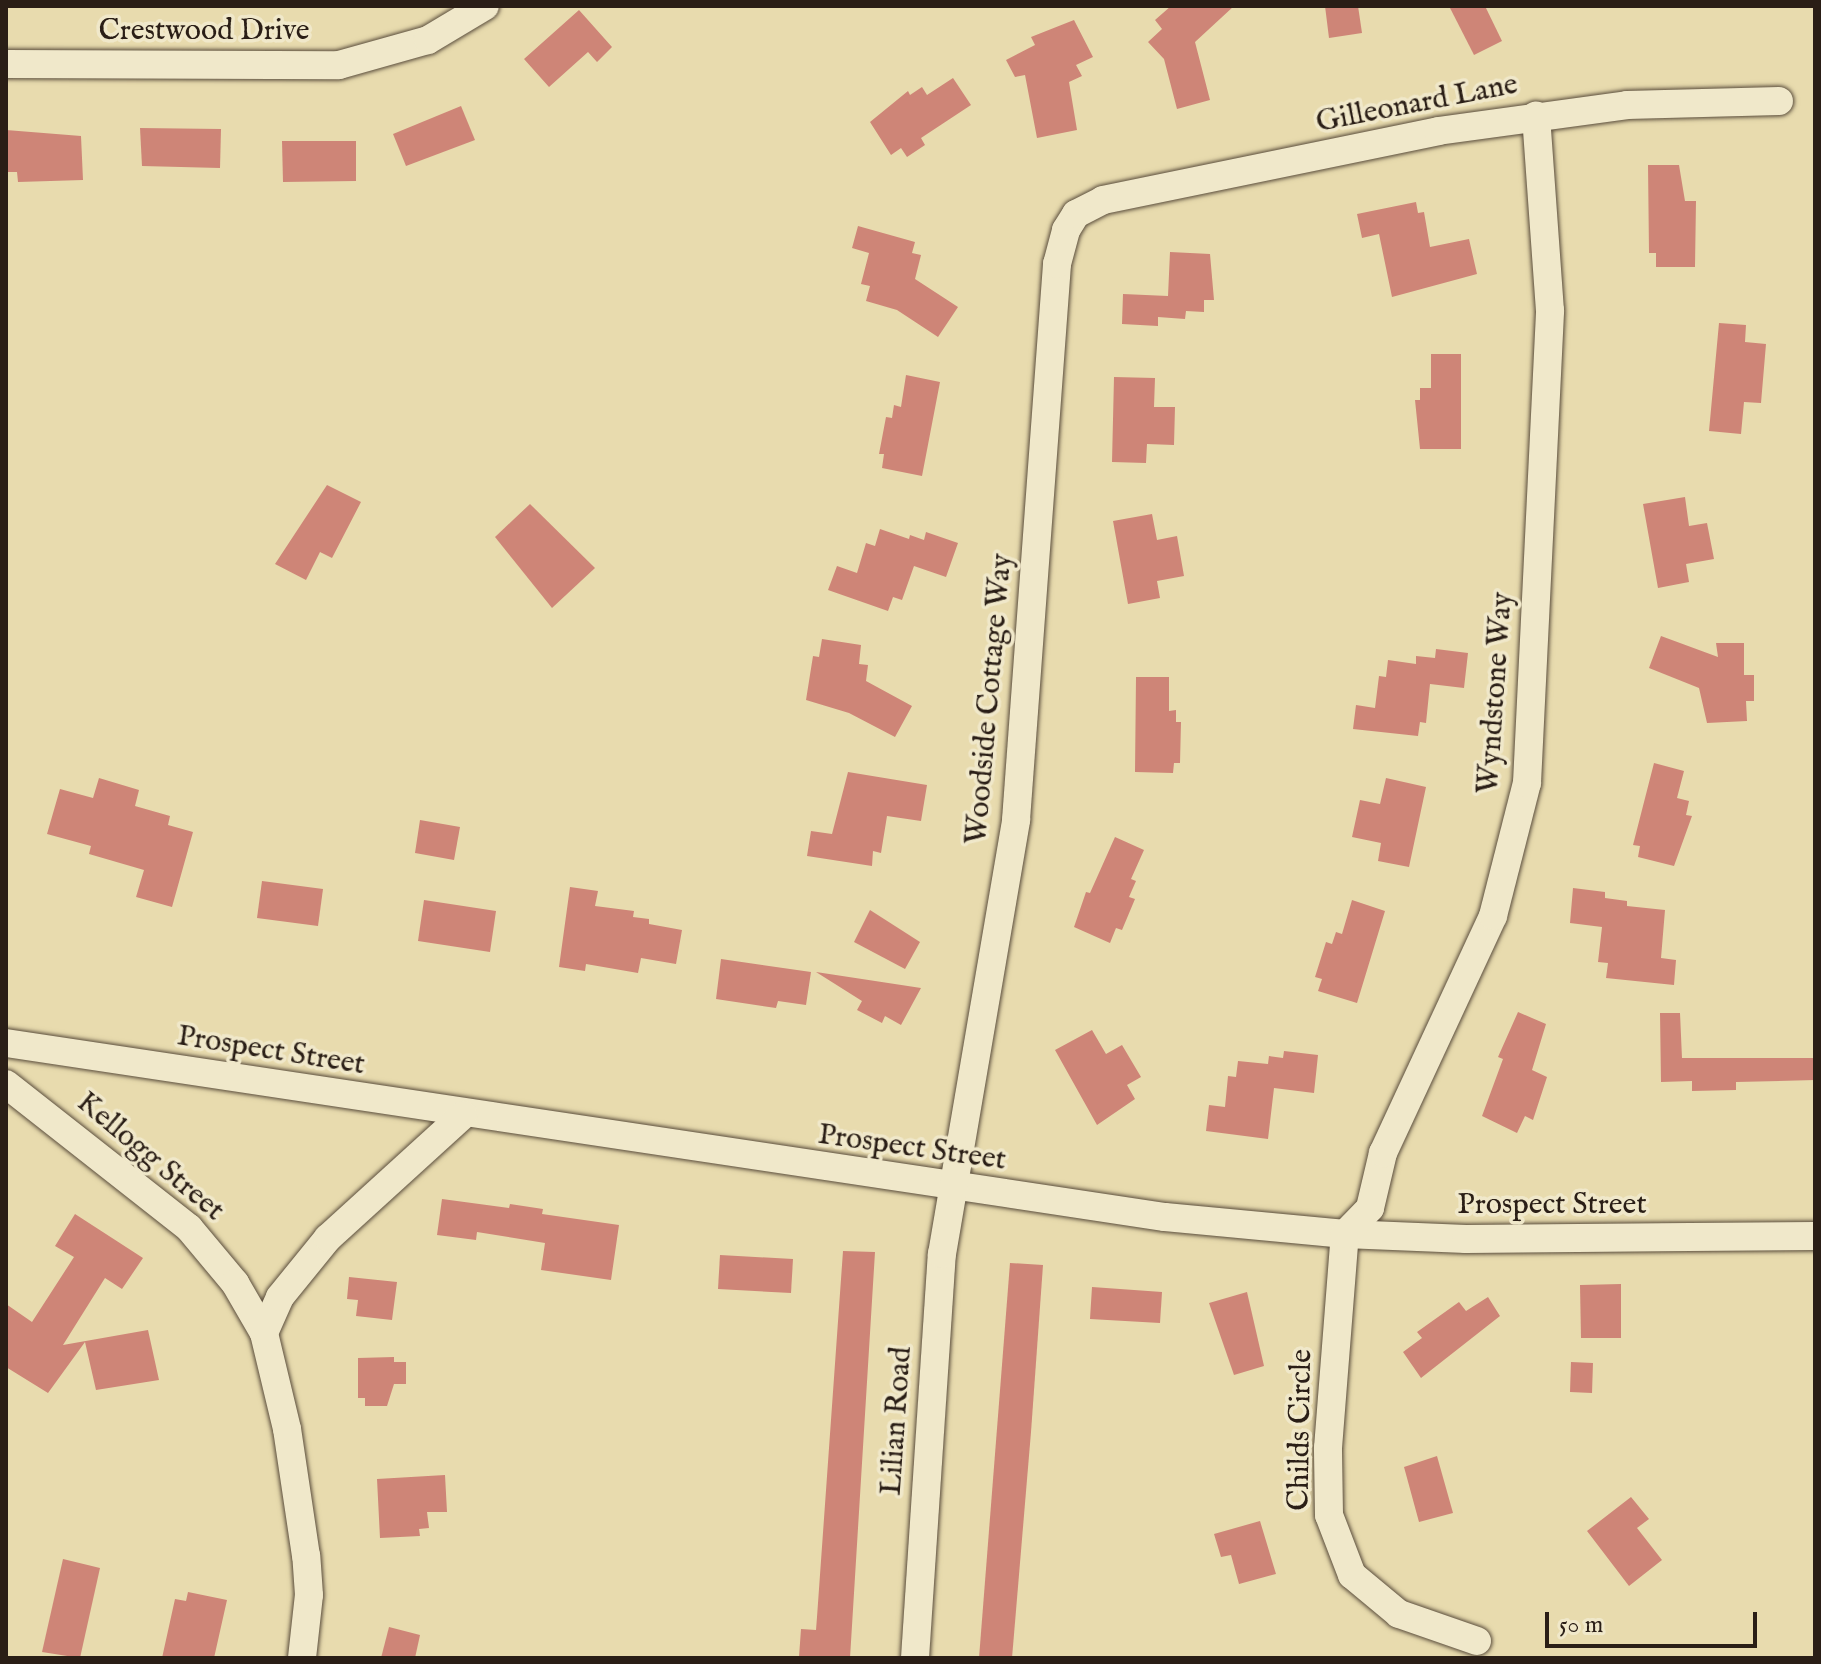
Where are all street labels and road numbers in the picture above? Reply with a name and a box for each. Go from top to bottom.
street label: Crestwood Drive [98,13,310,49]
street label: Gilleonard Lane [1313,67,1521,141]
street label: Woodside Cottage Way [959,552,1021,846]
street label: Wyndstone Way [1471,591,1521,795]
street label: Prospect Street [175,1018,367,1084]
street label: Kellogg Street [69,1085,231,1229]
street label: Prospect Street [816,1117,1008,1179]
street label: Prospect Street [1457,1187,1647,1223]
street label: Lilian Road [874,1345,920,1497]
street label: Childs Circle [1282,1349,1320,1511]

